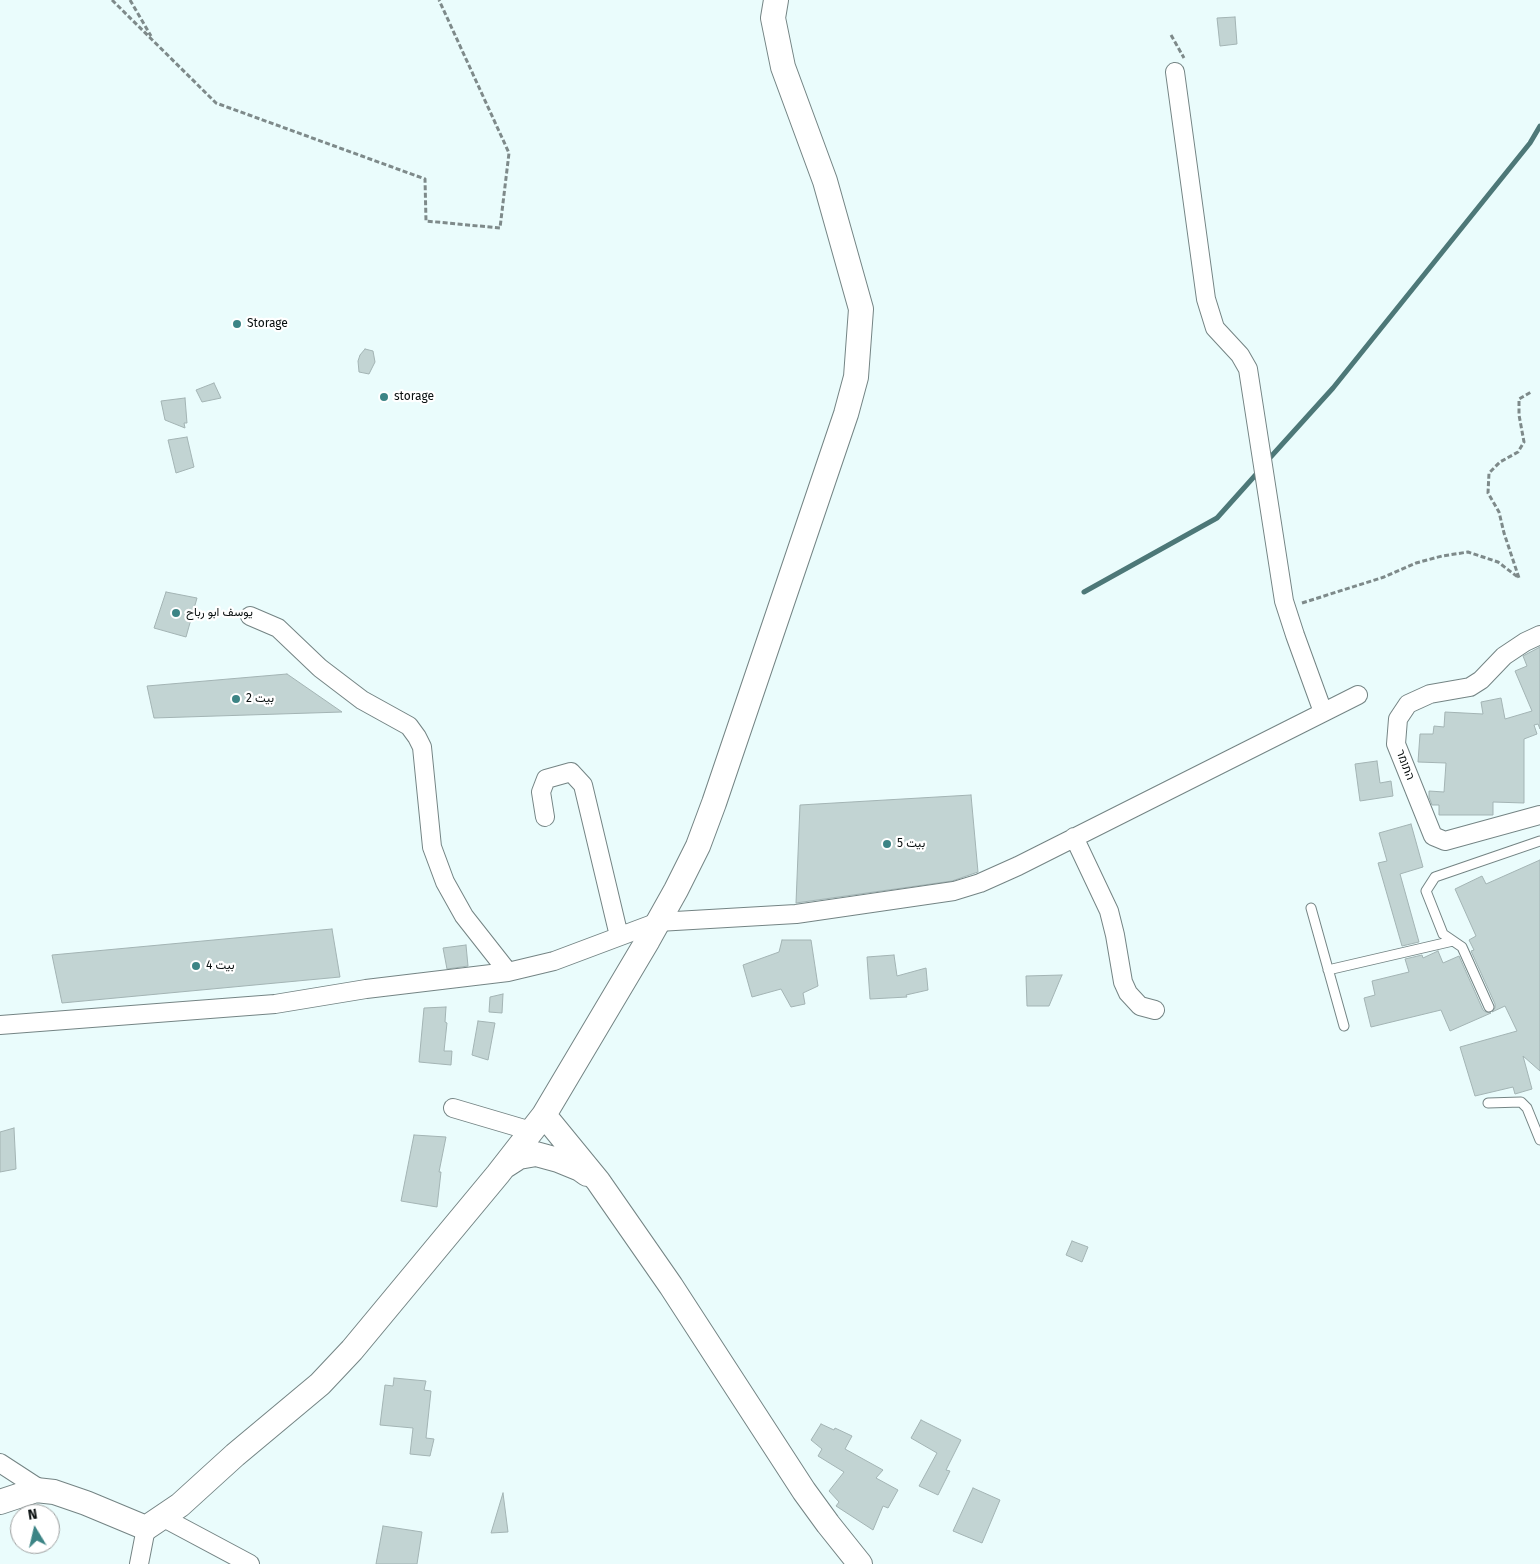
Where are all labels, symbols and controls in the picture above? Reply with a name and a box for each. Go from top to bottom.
place label: Storage [247,317,288,331]
marker: Storage [231,318,243,330]
place label: storage [394,390,434,404]
marker: storage [378,391,390,403]
place label: يوسف ابو رباح [186,606,253,620]
marker: يوسف ابو رباح [170,607,182,619]
place label: بيت 2 [246,692,274,706]
marker: بيت 2 [230,693,242,705]
street label: התומר [1393,748,1417,782]
place label: بيت 5 [897,837,925,851]
marker: بيت 5 [881,838,893,850]
place label: بيت 4 [206,959,235,973]
marker: بيت 4 [190,960,202,972]
north arrow [10,1504,60,1554]
text: N [27,1506,39,1524]

